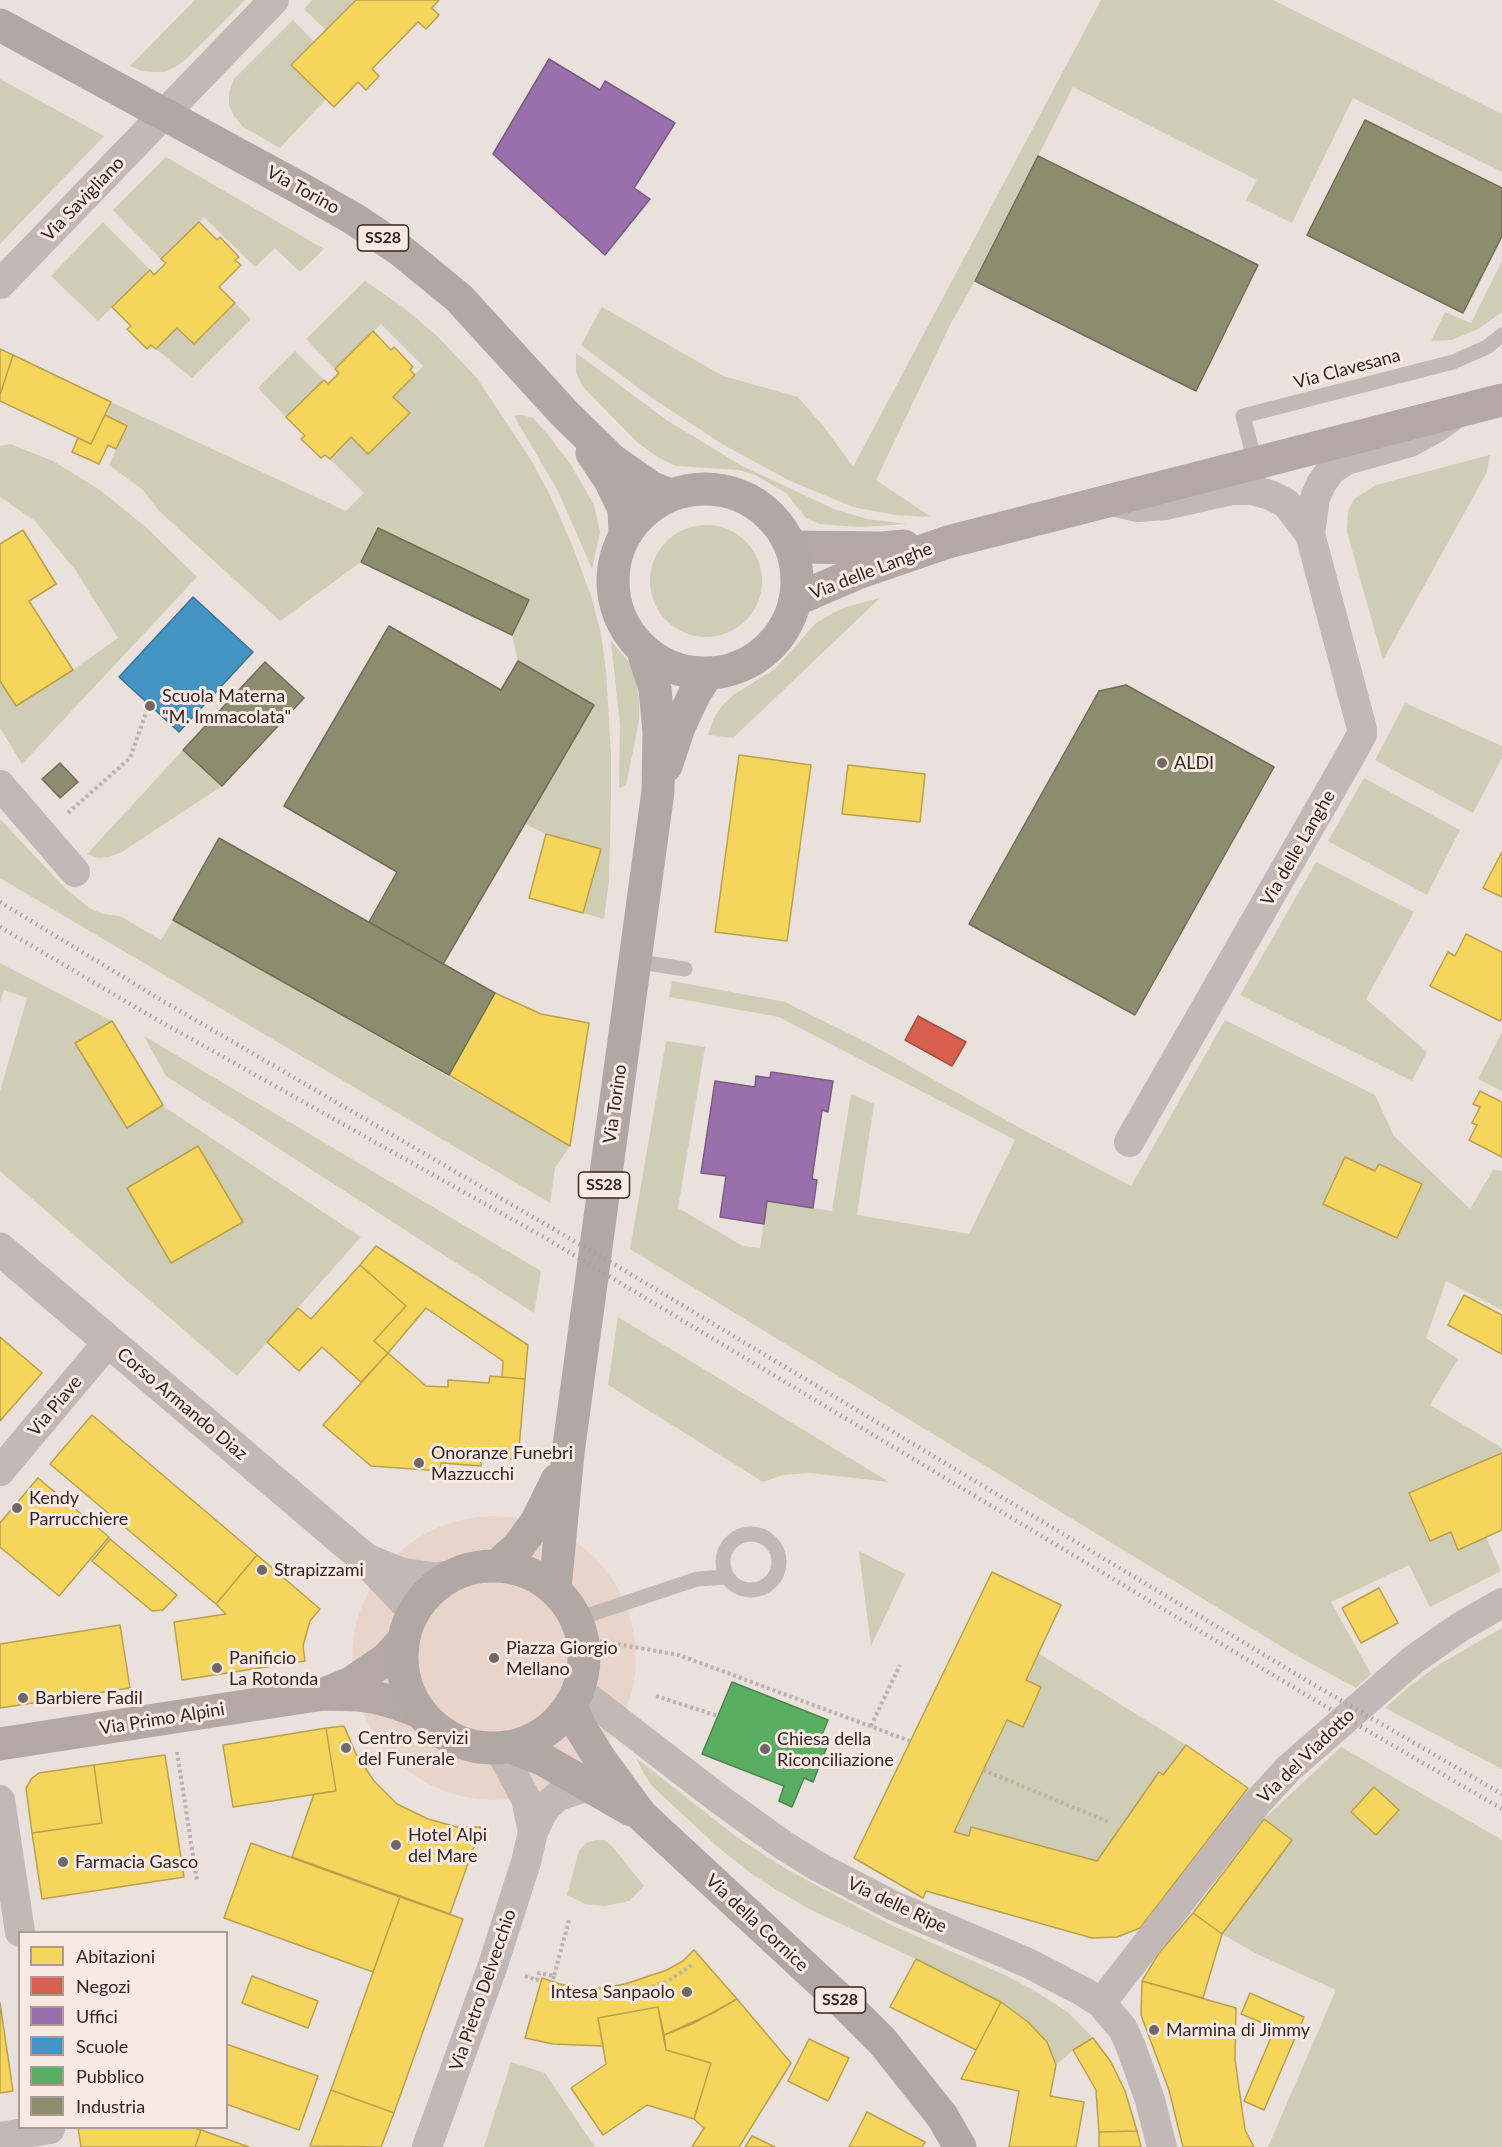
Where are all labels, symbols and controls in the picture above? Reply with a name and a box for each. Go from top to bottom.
street label: Via Savigliano [37,152,129,246]
street label: Via Torino [263,161,343,219]
road number: SS28 [358,225,409,251]
street label: Via Clavesana [1291,344,1403,394]
street label: Via delle Langhe [807,538,935,604]
place label: Scuola Materna "M. Immacolata" [162,685,291,728]
marker: Scuola Materna "M. Immacolata" [143,699,157,713]
place label: ALDI [1174,752,1214,774]
marker: ALDI [1155,756,1169,770]
street label: Via delle Langhe [1256,787,1340,909]
street label: Via Torino [599,1063,631,1145]
road number: SS28 [578,1172,630,1198]
street label: Corso Armando Diaz [112,1343,252,1465]
street label: Via Piave [23,1371,87,1441]
place label: Onoranze Funebri Mazzucchi [431,1442,573,1484]
marker: Onoranze Funebri Mazzucchi [412,1456,426,1470]
place label: Kendy Parrucchiere [29,1487,128,1530]
marker: Kendy Parrucchiere [10,1501,24,1515]
place label: Strapizzami [274,1559,364,1581]
marker: Strapizzami [255,1563,269,1577]
place label: Piazza Giorgio Mellano [506,1637,618,1680]
place label: Panificio La Rotonda [229,1647,318,1690]
marker: Piazza Giorgio Mellano [487,1651,501,1665]
marker: Panificio La Rotonda [210,1661,224,1675]
place label: Barbiere Fadil [35,1687,143,1709]
marker: Barbiere Fadil [16,1691,30,1705]
street label: Via Primo Alpini [98,1698,226,1740]
street label: Via del Viadotto [1253,1704,1359,1808]
place label: Centro Servizi del Funerale [358,1727,469,1770]
place label: Chiesa della Riconciliazione [777,1728,894,1770]
marker: Centro Servizi del Funerale [339,1741,353,1755]
marker: Chiesa della Riconciliazione [758,1742,772,1756]
place label: Hotel Alpi del Mare [408,1824,487,1866]
marker: Hotel Alpi del Mare [389,1838,403,1852]
place label: Farmacia Gasco [75,1851,198,1873]
marker: Farmacia Gasco [56,1855,70,1869]
street label: Via della Cornice [701,1870,813,1976]
street label: Via delle Ripe [844,1873,950,1937]
street label: Via Pietro Delvecchio [445,1906,521,2074]
legend [18,1931,228,2129]
text: Abitazioni [76,1945,155,1967]
text: Negozi [76,1975,131,1997]
place label: Intesa Sanpaolo [551,1981,675,2003]
marker: Intesa Sanpaolo [680,1985,694,1999]
road number: SS28 [814,1987,866,2013]
text: Uffici [76,2005,118,2027]
place label: Marmina di Jimmy [1166,2019,1310,2041]
marker: Marmina di Jimmy [1147,2023,1161,2037]
text: Scuole [76,2035,128,2057]
text: Pubblico [76,2065,144,2087]
text: Industria [76,2095,145,2117]

